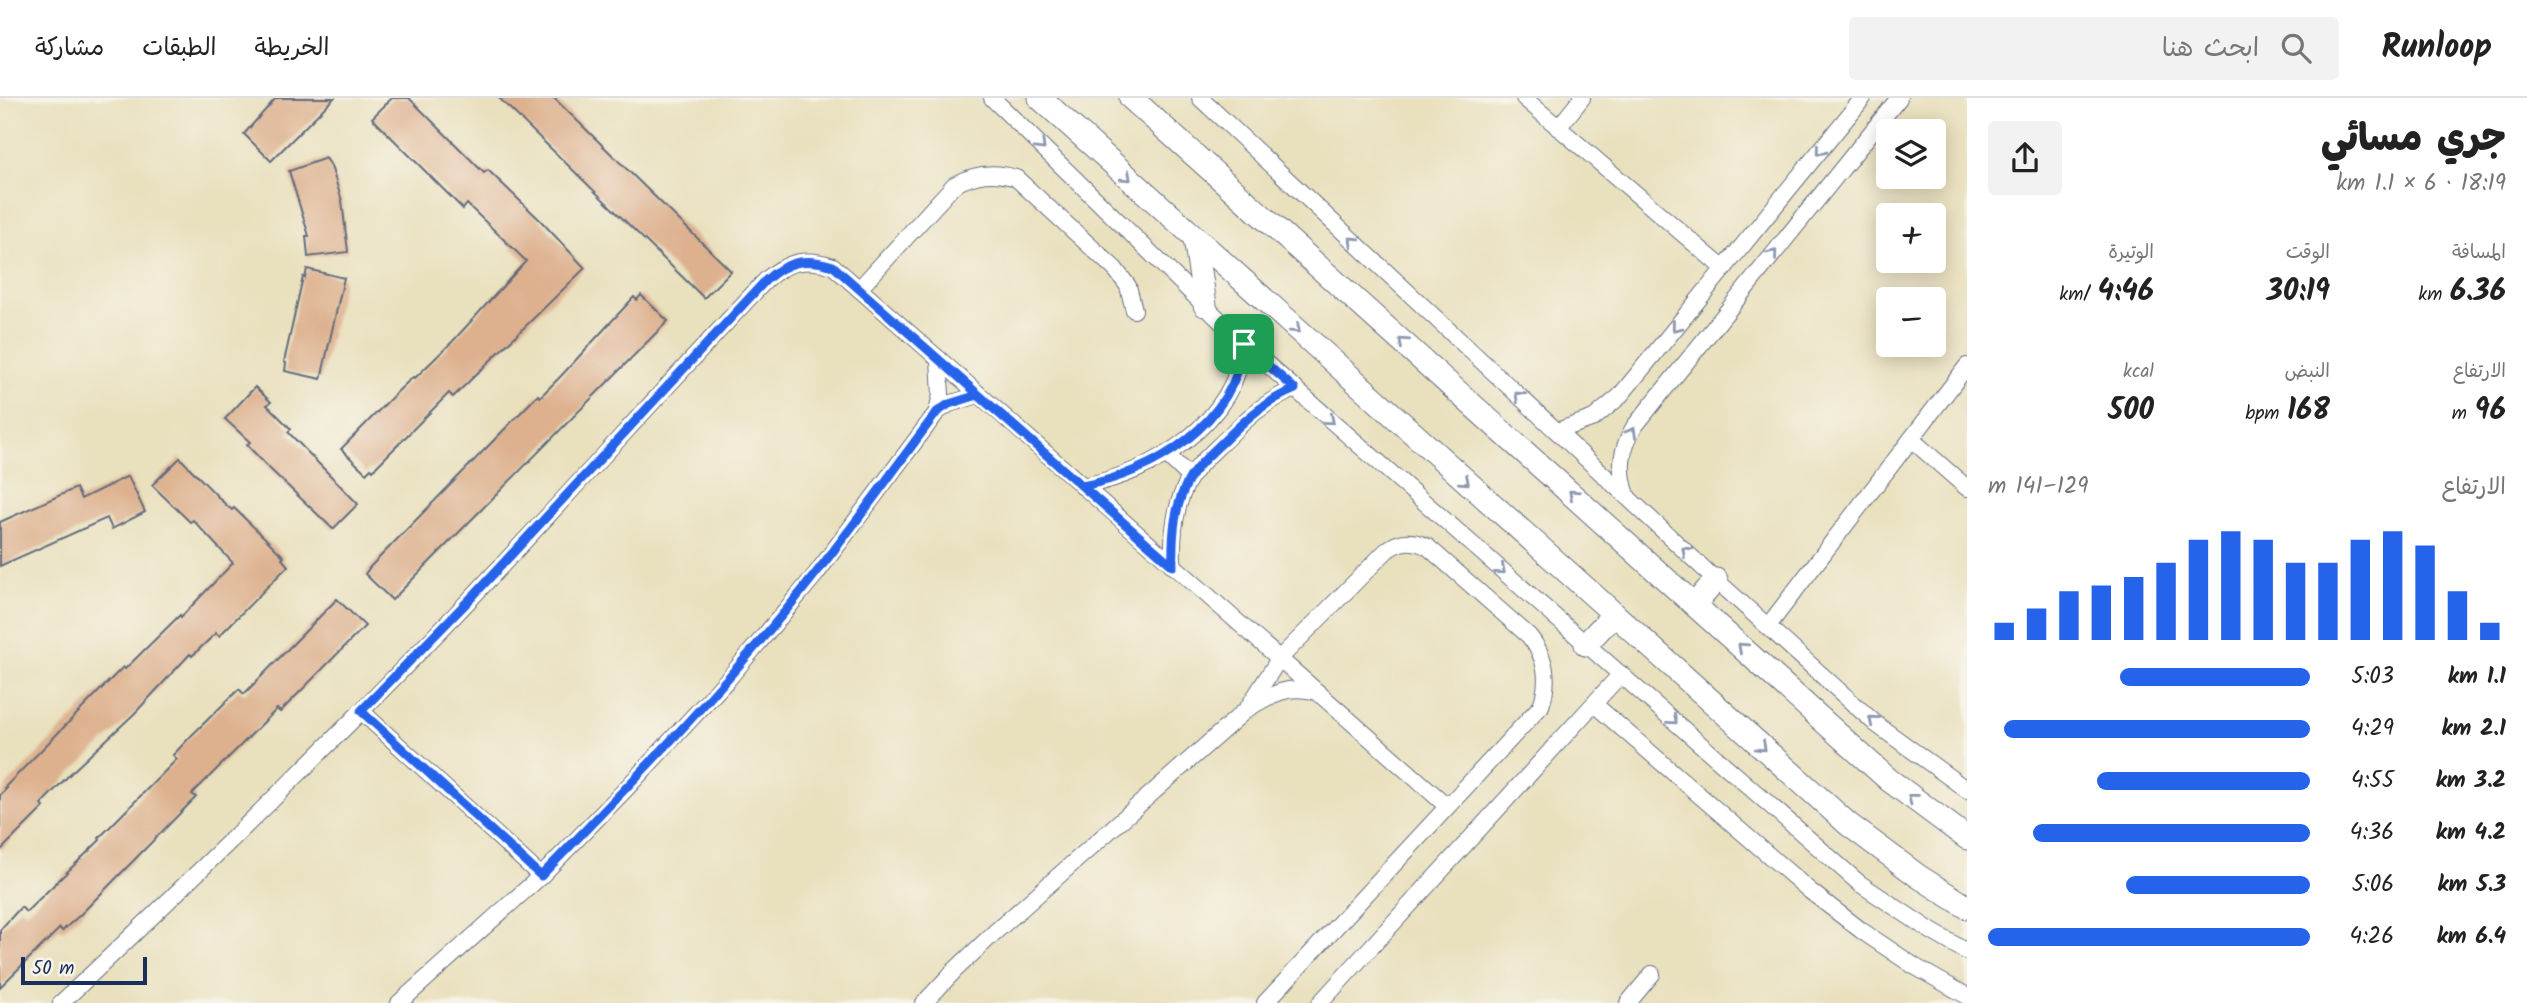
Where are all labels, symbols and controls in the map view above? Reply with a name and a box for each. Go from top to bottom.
search box [1849,17,2339,80]
text: Runloop [2381,22,2492,75]
text: ابحث هنا [2162,28,2259,70]
text: مشاركة [35,29,104,68]
text: الطبقات [142,29,217,68]
text: الخريطة [255,29,329,68]
icon: search [2277,29,2315,67]
text: جري مسائي [2321,110,2506,170]
map controls [1876,119,1946,357]
button: layers [1876,119,1946,189]
button: share [1988,121,2062,195]
one-way arrow [1032,137,1045,150]
one-way arrow [1816,142,1828,155]
text: 18:19 · 6 × 1.1 km [2336,166,2506,202]
one-way arrow [1119,168,1132,181]
button: + [1876,203,1946,273]
one-way arrow [1348,237,1361,249]
text: الوتيرة [2108,238,2154,268]
text: الوقت [2286,238,2330,268]
text: المسافة [2452,238,2506,268]
one-way arrow [1765,250,1777,263]
text: 4:46 [2098,268,2154,316]
text: 30:19 [2267,268,2330,316]
text: 6.36 [2450,268,2506,316]
text: /km [2059,280,2098,310]
text: km [2418,280,2450,310]
button: − [1876,287,1946,357]
pin [1214,314,1274,374]
one-way arrow [1672,319,1684,332]
one-way arrow [1288,321,1301,333]
icon: arrive [1225,325,1263,363]
one-way arrow [1399,338,1412,350]
text: kcal [2123,357,2154,387]
text: النبض [2285,357,2330,387]
text: الارتفاع [2453,357,2506,387]
text: 500 [2108,387,2154,435]
text: 168 [2287,387,2330,435]
text: 96 [2475,387,2506,435]
one-way arrow [1515,392,1528,405]
text: bpm [2245,399,2287,429]
text: m [2452,399,2475,429]
one-way arrow [1322,412,1335,424]
one-way arrow [1624,427,1637,440]
text: 129–141 m [1988,469,2089,505]
text: الارتفاع [2442,470,2506,506]
one-way arrow [1457,473,1470,485]
one-way arrow [1568,490,1581,502]
one-way arrow [1681,547,1694,560]
one-way arrow [1493,562,1506,574]
one-way arrow [1737,642,1750,655]
text: 5:03 [2351,659,2394,695]
text: 1.1 km [2448,659,2506,695]
text: 4:29 [2351,711,2394,747]
text: 2.1 km [2441,711,2506,747]
one-way arrow [1664,712,1677,724]
one-way arrow [1868,716,1880,729]
one-way arrow [1754,739,1767,752]
text: 4:55 [2351,763,2394,799]
text: 3.2 km [2436,763,2506,799]
one-way arrow [1907,793,1919,806]
text: 4:36 [2350,815,2394,851]
text: 4.2 km [2436,815,2506,851]
text: 5:06 [2352,867,2394,903]
text: 5.3 km [2437,867,2506,903]
text: 4:26 [2350,919,2394,955]
text: 6.4 km [2437,919,2506,955]
scale bar [21,954,147,986]
text: 50 m [32,954,74,984]

